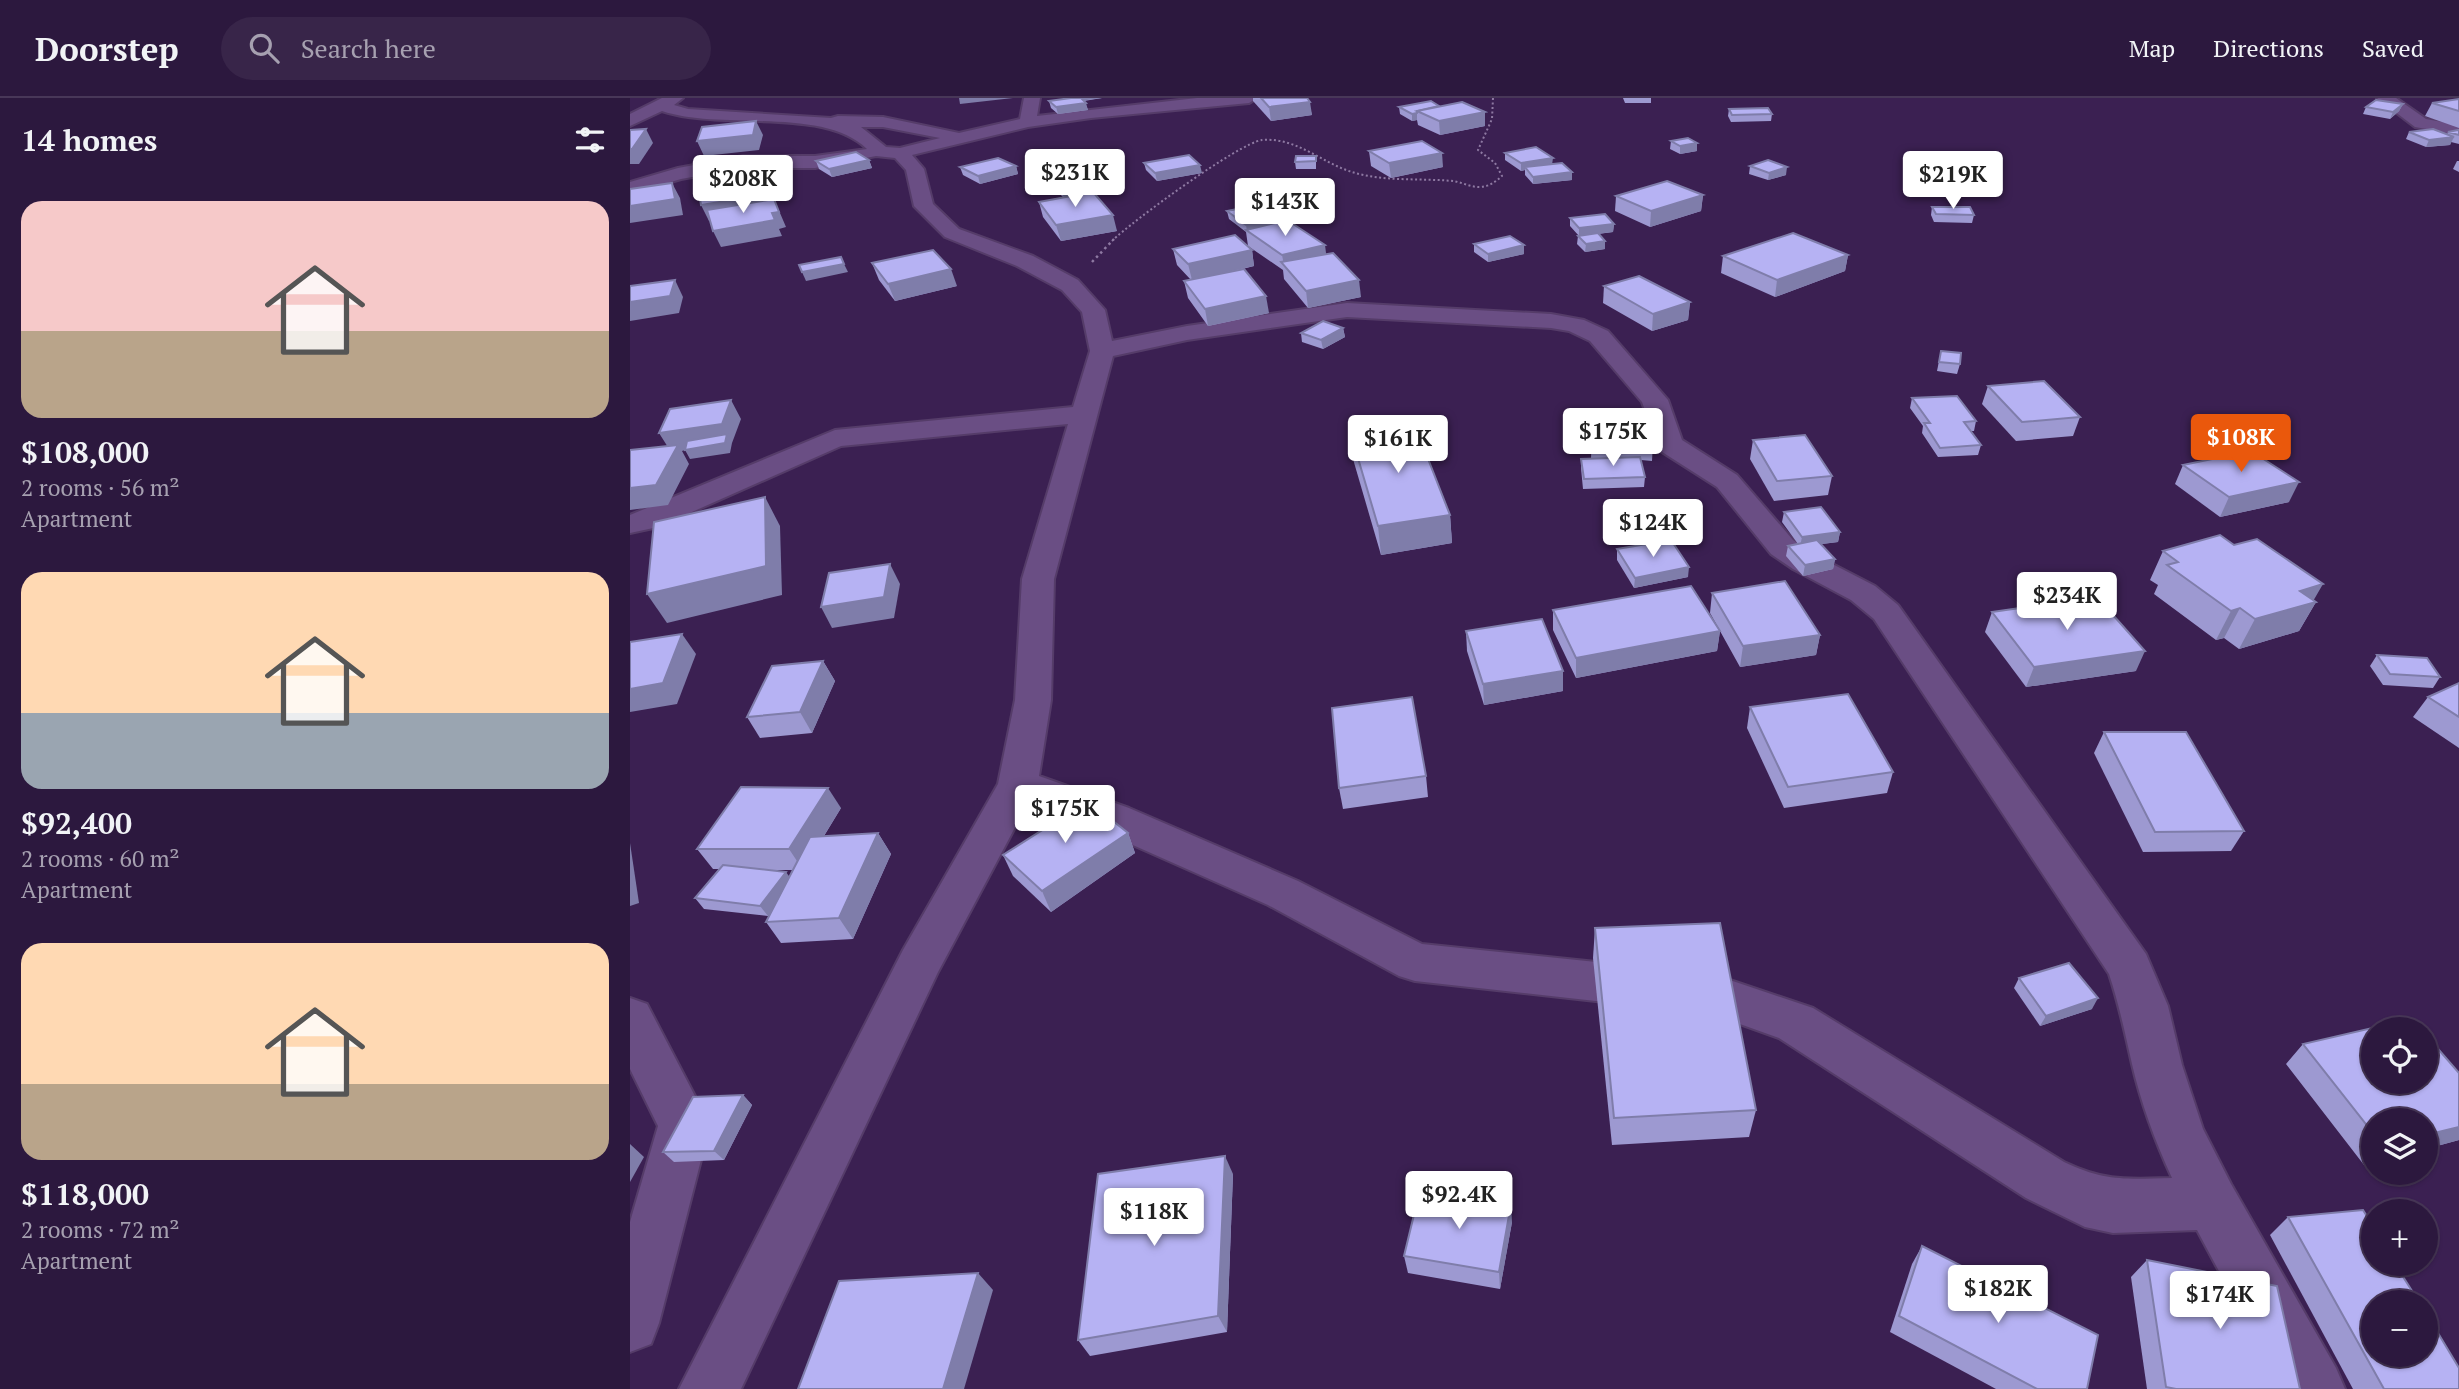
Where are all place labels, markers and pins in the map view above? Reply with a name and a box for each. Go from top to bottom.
pin: $231K [1026,150,1124,209]
pin: $219K [1904,152,2002,211]
pin: $208K [694,156,792,215]
pin: $143K [1236,178,1334,238]
pin: $175K [1564,408,1662,468]
pin: $108K [2192,414,2290,474]
pin: $161K [1349,416,1447,475]
pin: $124K [1604,500,1702,559]
pin: $234K [2018,573,2116,632]
pin: $175K [1016,786,1114,845]
pin: $92.4K [1402,1172,1516,1231]
pin: $118K [1105,1188,1203,1248]
pin: $182K [1949,1266,2047,1325]
pin: $174K [2171,1272,2269,1331]

